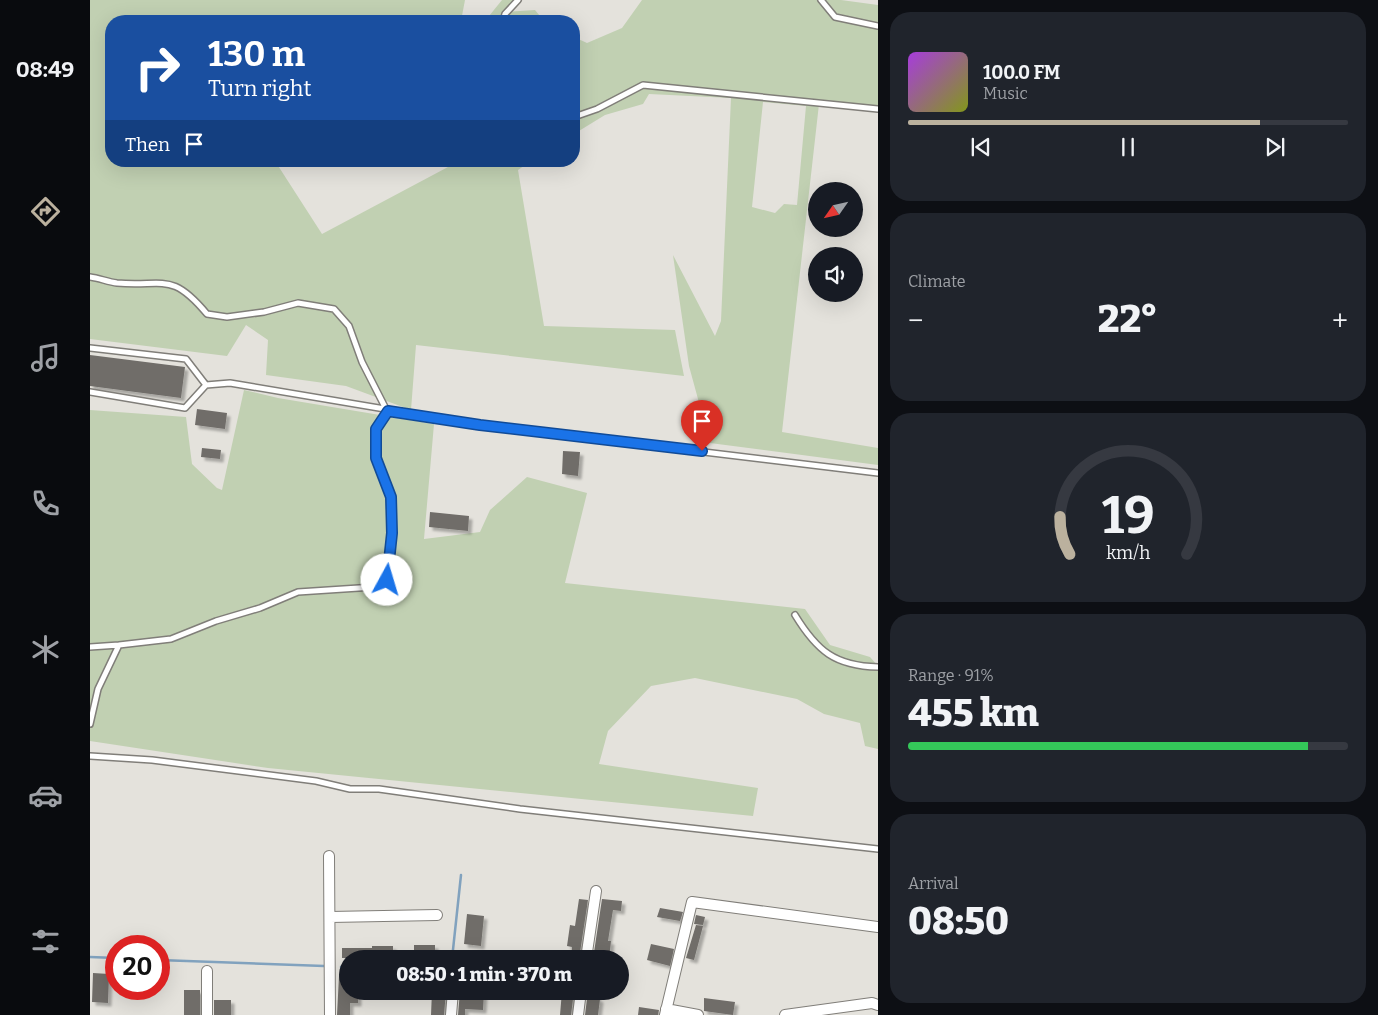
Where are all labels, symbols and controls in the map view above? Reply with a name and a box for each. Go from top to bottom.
text: 130 m [208,33,305,75]
icon: right [125,35,190,100]
text: 08:49 [16,56,74,83]
text: 100.0 FM [983,61,1060,84]
text: Turn right [208,75,311,102]
text: Music [983,84,1028,103]
icon: arrive [180,130,208,158]
text: Then [125,133,170,156]
icon: previous [967,133,995,161]
icon: pause [1114,133,1142,161]
icon: next [1261,133,1289,161]
north arrow [808,182,862,238]
map controls [808,182,863,302]
icon: directions [28,194,63,229]
button: sound [808,247,863,302]
text: Climate [908,272,966,291]
text: 22° [1098,296,1158,342]
text: − [908,304,923,337]
text: + [1332,304,1348,337]
icon: music [28,340,63,375]
pin [681,400,723,451]
icon: arrive [688,407,716,435]
text: 19 [1101,484,1155,547]
icon: phone [28,486,63,521]
text: km/h [1106,542,1150,564]
position arrow [360,553,412,605]
icon: climate [28,632,63,667]
text: Range · 91% [908,666,994,685]
text: 455 km [908,690,1039,736]
icon: car [28,778,63,813]
text: Arrival [908,874,959,893]
text: 08:50 [908,898,1009,944]
icon: filters [28,924,63,959]
speed limit sign: 20 [105,935,170,1000]
text: 08:50 · 1 min · 370 m [396,963,572,986]

